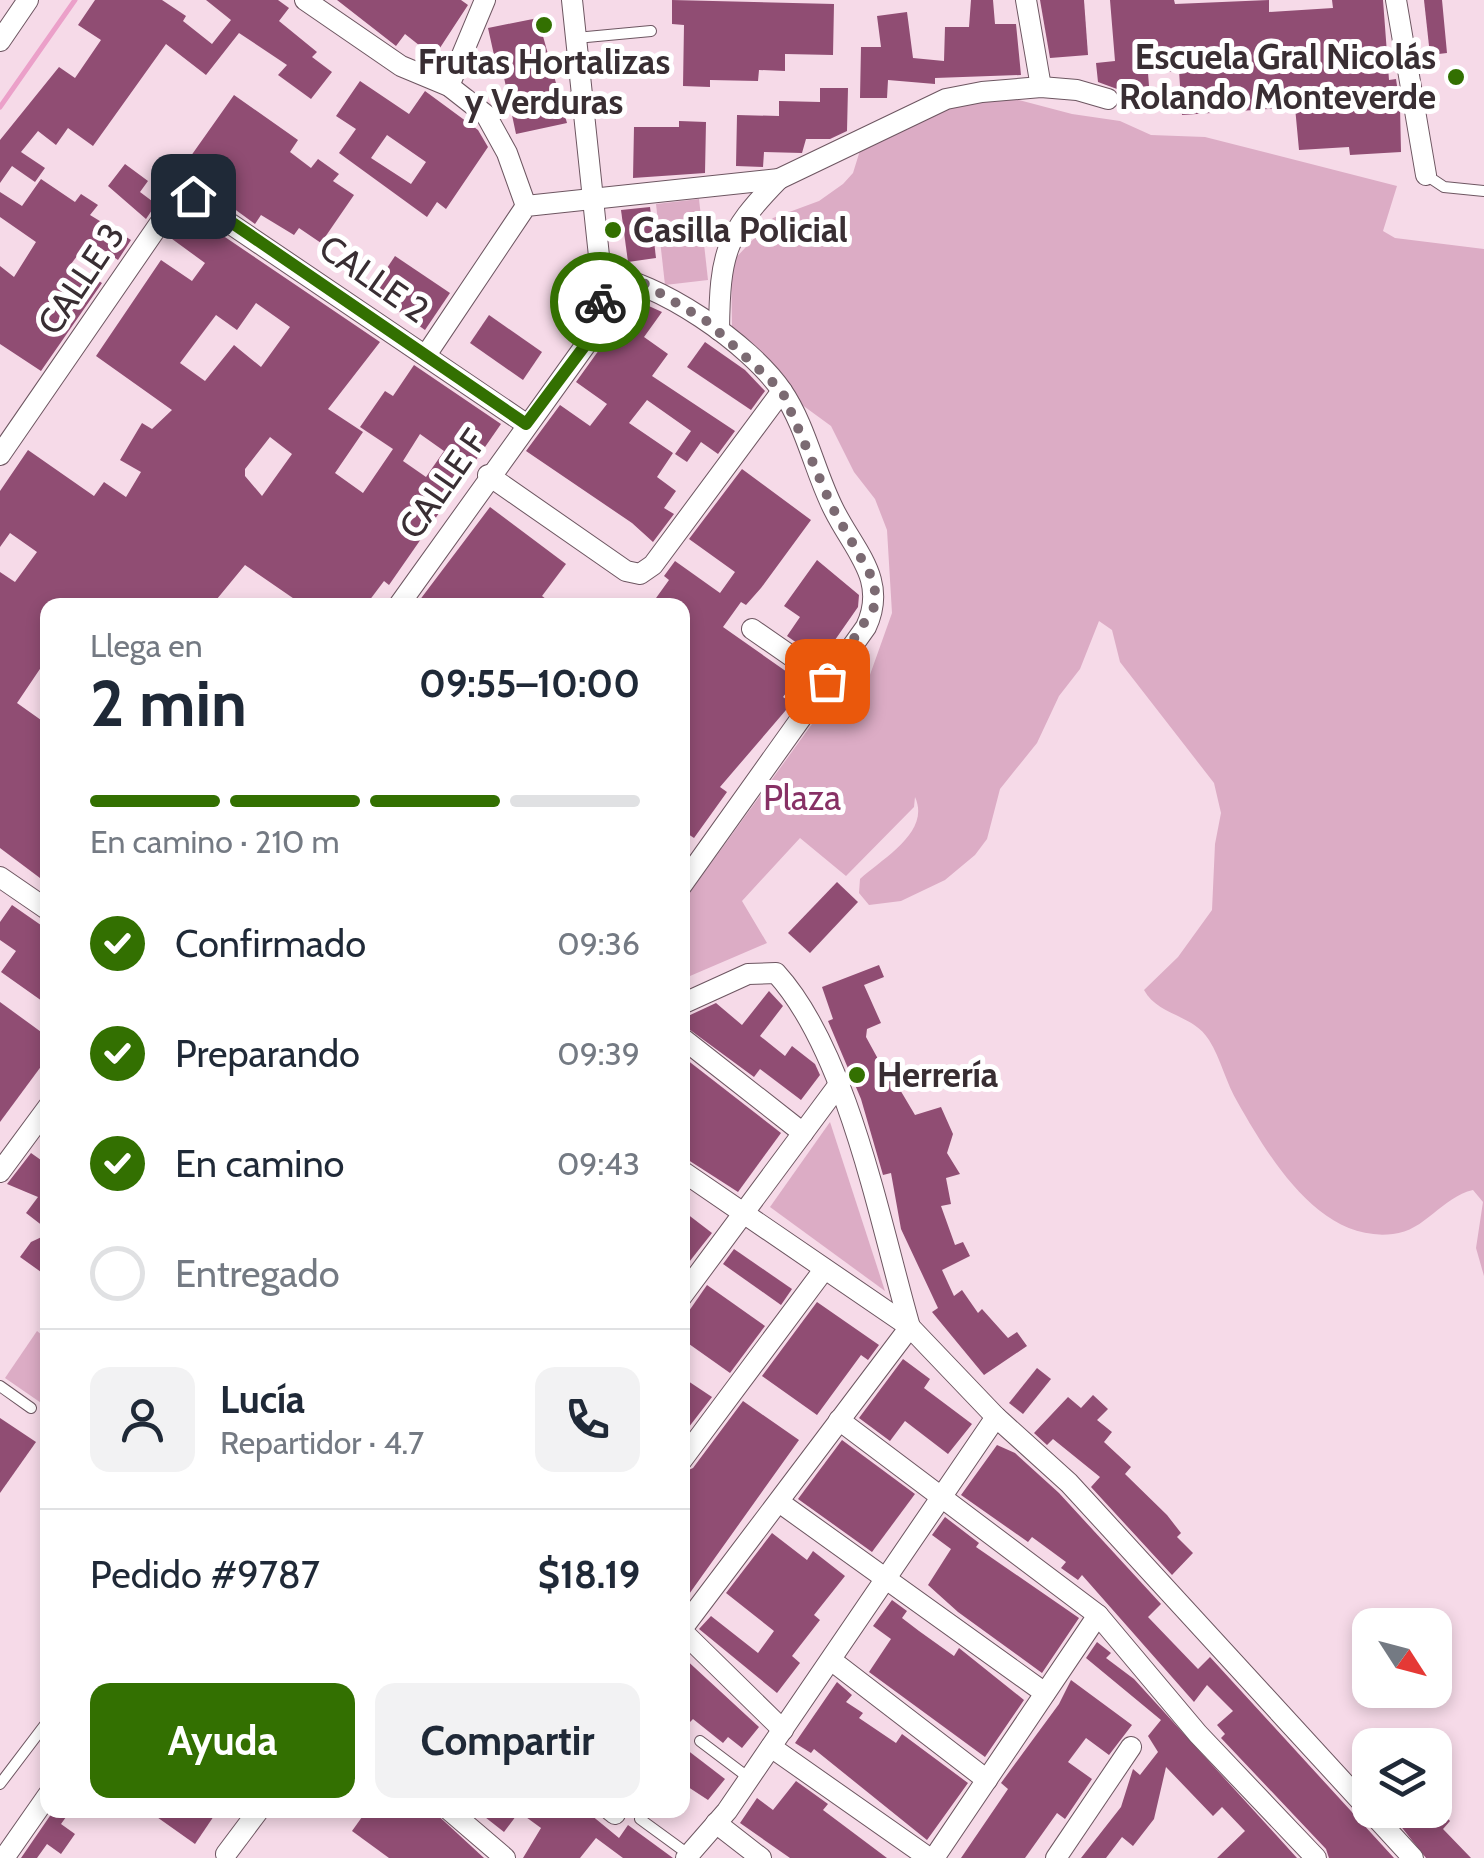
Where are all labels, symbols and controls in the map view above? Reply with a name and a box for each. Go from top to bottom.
marker: Frutas Hortalizas y Verduras [533,14,555,36]
place label: Escuela Gral Nicolás Rolando Monteverde [1119,35,1436,118]
place label: Frutas Hortalizas y Verduras [418,40,670,123]
marker: Escuela Gral Nicolás Rolando Monteverde [1445,66,1467,88]
pin [151,154,236,239]
icon: home [166,169,221,224]
place label: Casilla Policial [633,208,848,251]
street label: CALLE 3 [28,215,133,342]
marker: Casilla Policial [602,219,624,241]
street label: CALLE 2 [311,225,437,332]
courier [550,252,650,352]
icon: bike [573,275,628,330]
street label: CALLE F [389,421,496,547]
text: Llega en [90,626,203,665]
pin [785,639,870,724]
icon: bag [800,654,855,709]
text: 09:55–10:00 [419,660,640,707]
text: 2 min [90,663,247,742]
park label: Plaza [763,776,841,819]
text: En camino · 210 m [90,822,340,861]
icon: check [90,916,145,971]
text: Confirmado [175,920,366,967]
text: 09:36 [557,924,640,963]
icon: check [90,1026,145,1081]
text: Preparando [175,1030,360,1077]
text: 09:39 [557,1034,640,1073]
place label: Herrería [877,1053,999,1096]
marker: Herrería [846,1064,868,1086]
icon: check [90,1136,145,1191]
text: En camino [175,1140,345,1187]
text: 09:43 [557,1144,640,1183]
text: Entregado [175,1250,340,1297]
button: person [90,1367,195,1472]
button: phone [535,1367,640,1472]
text: Lucía [220,1376,305,1423]
text: Repartidor · 4.7 [220,1423,424,1462]
text: Pedido #9787 [90,1551,320,1598]
text: $18.19 [538,1551,640,1598]
north arrow [1352,1608,1452,1708]
map controls [1352,1608,1452,1828]
button: Ayuda [90,1683,355,1798]
button: Compartir [375,1683,640,1798]
button: layers [1352,1728,1452,1828]

